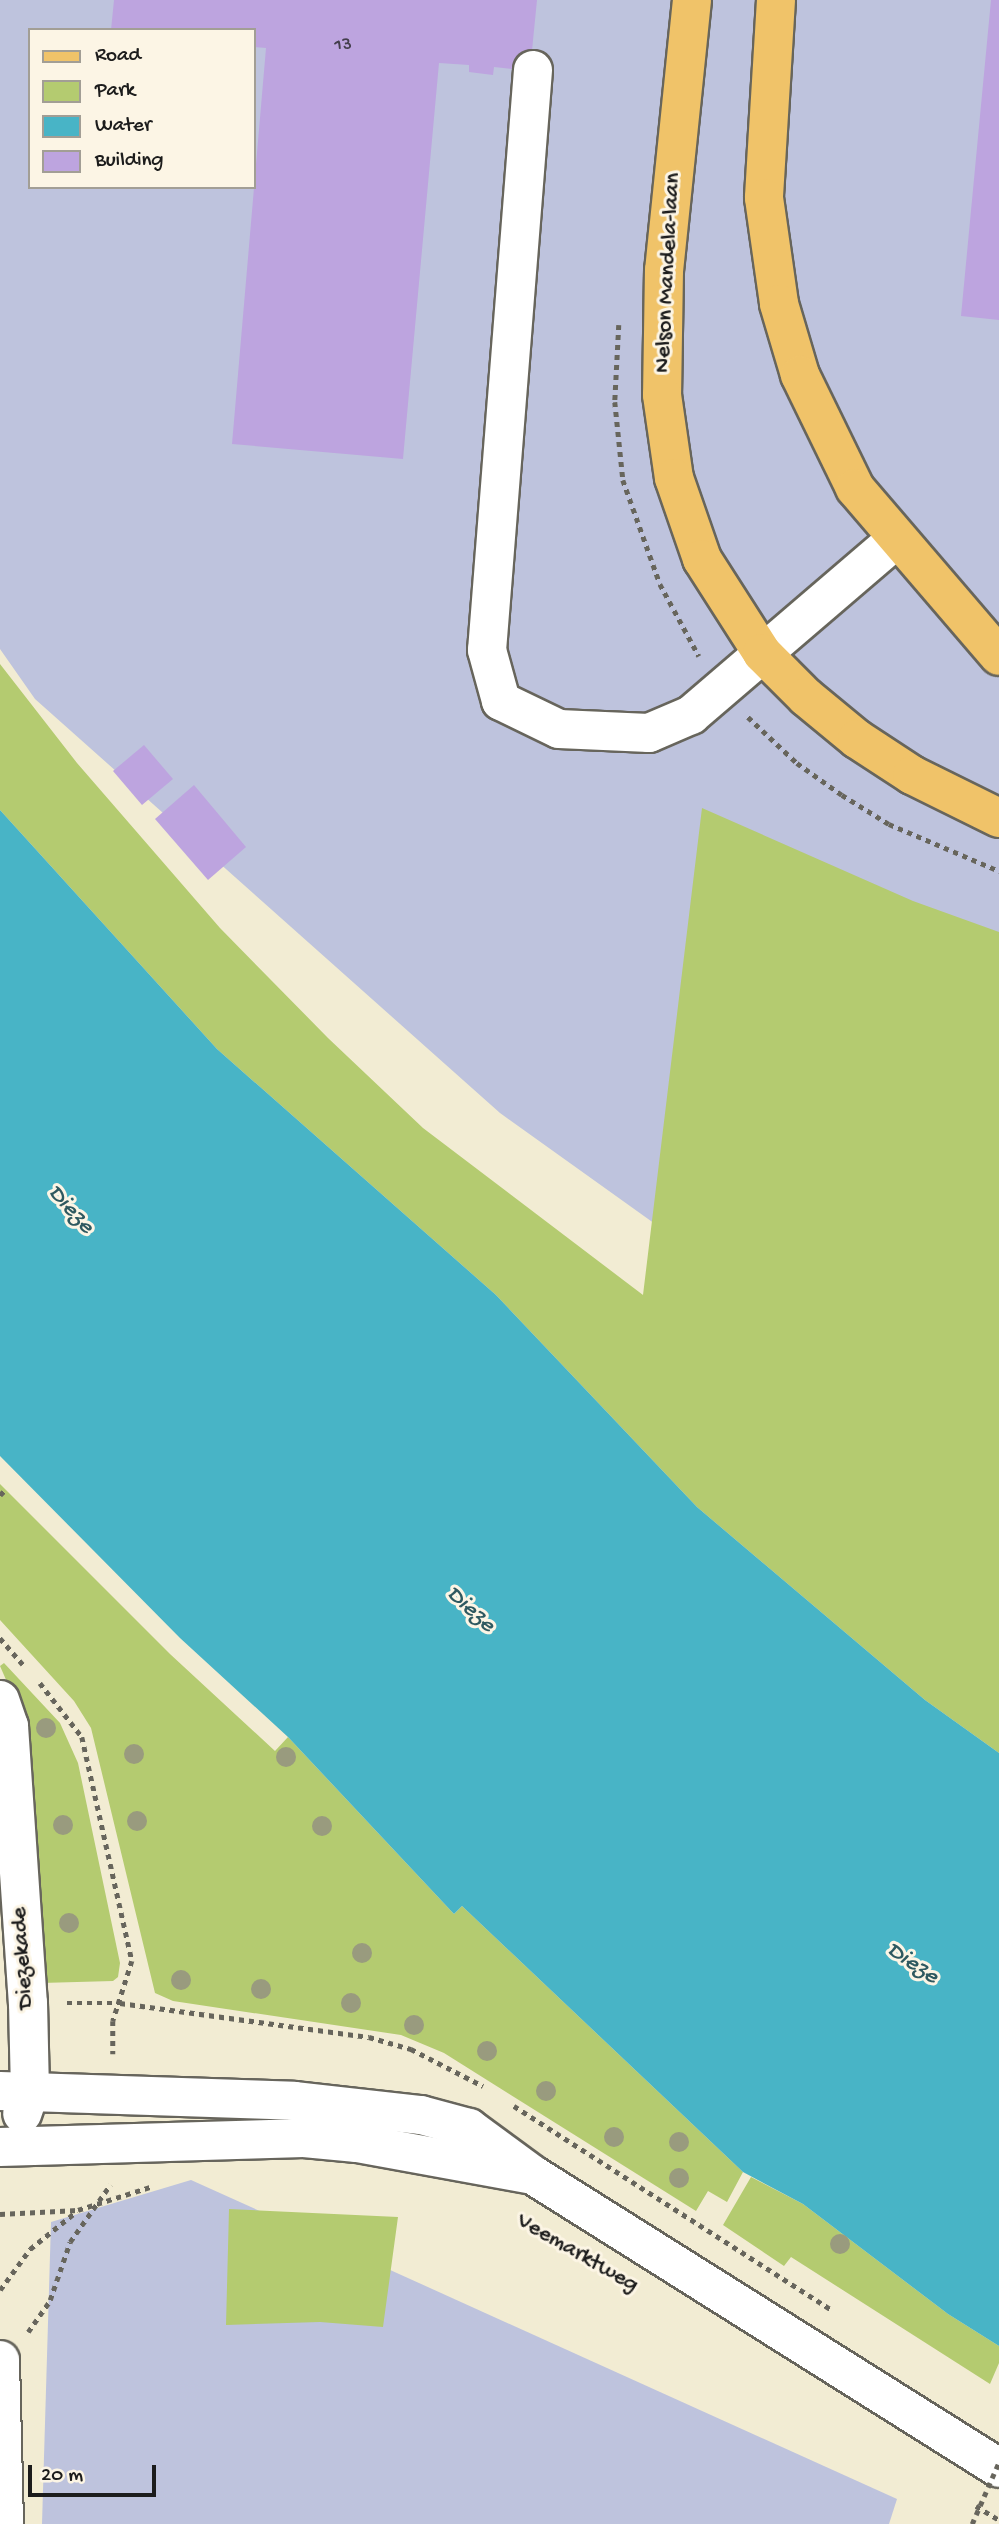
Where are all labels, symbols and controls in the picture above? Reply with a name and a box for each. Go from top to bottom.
legend [28,28,256,189]
house number: 13 [334,35,352,57]
text: Road [95,44,141,69]
text: Park [95,79,135,104]
text: Water [95,114,151,139]
text: Building [95,149,164,174]
street label: Nelson Mandela-laan [650,172,688,374]
water label: Dieze [40,1179,100,1241]
water label: Dieze [439,1580,501,1640]
street label: Diezekade [7,1906,41,2010]
water label: Dieze [881,1936,943,1992]
street label: Veemarktweg [511,2208,643,2300]
scale bar [32,2450,159,2494]
text: 20 m [41,2464,83,2489]

